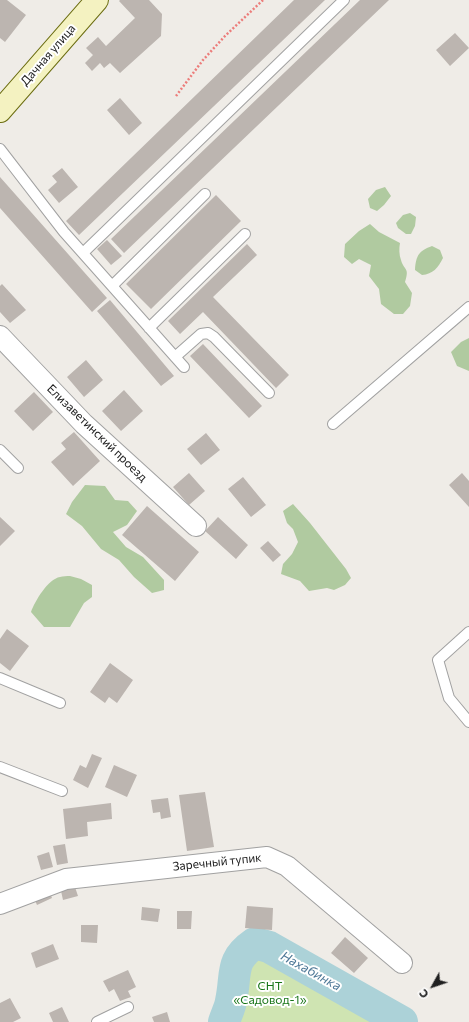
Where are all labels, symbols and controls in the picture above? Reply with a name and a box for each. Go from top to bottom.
street label: Дачная улица [17,21,79,89]
street label: Елизаветинский проезд [44,381,150,485]
street label: Заречный тупик [172,850,262,874]
water label: Нахабинка [278,948,344,994]
north arrow [413,966,453,1006]
park label: СНТ «Садовод-1» [234,979,306,1007]
text: С [416,987,431,1001]

